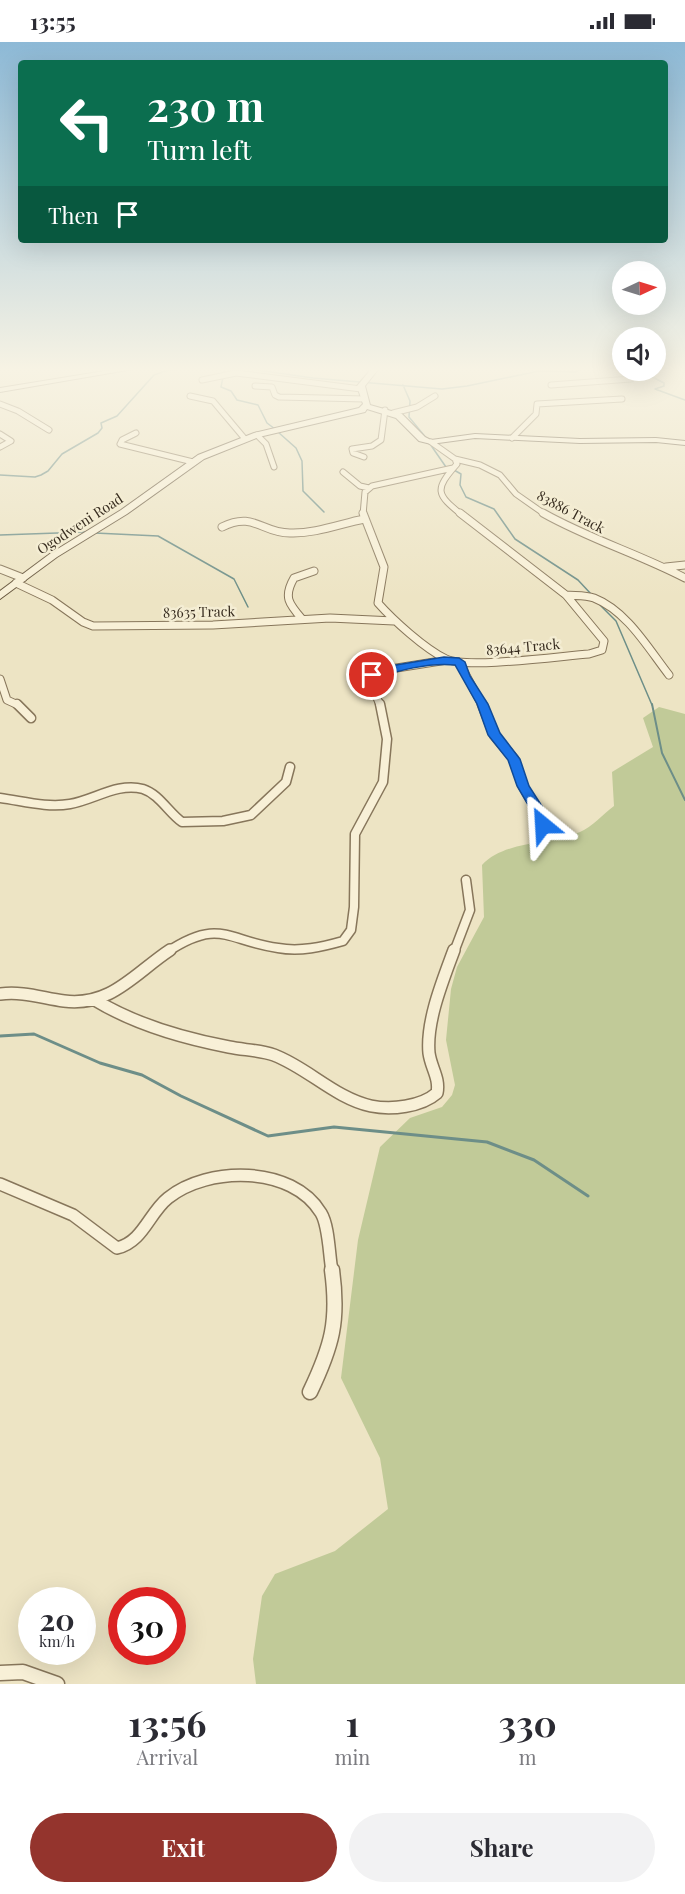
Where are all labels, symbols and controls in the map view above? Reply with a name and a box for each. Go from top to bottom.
text: 13:55 [30,6,76,36]
text: 230 m [147,77,264,133]
icon: left [48,84,126,162]
text: Turn left [147,131,251,167]
icon: arrive [111,198,144,231]
text: Then [48,200,99,230]
north arrow [612,261,666,315]
map controls [612,261,666,381]
button: sound [612,327,666,381]
street label: 83886 Track [534,486,609,538]
street label: Ogodweni Road [33,489,126,558]
street label: 83635 Track [163,601,236,622]
street label: 83644 Track [485,634,561,659]
pin [346,649,397,700]
icon: arrive [355,658,388,691]
position arrow [511,793,575,857]
speed limit sign: 30 [108,1587,186,1665]
text: 20 [39,1599,75,1639]
text: km/h [39,1631,75,1651]
text: 13:56 [128,1698,206,1746]
text: 1 [346,1698,359,1746]
text: 330 [498,1698,557,1746]
text: Arrival [137,1743,198,1770]
text: min [335,1743,370,1770]
text: m [519,1743,536,1770]
button: Exit [30,1813,337,1882]
button: Share [349,1813,655,1882]

